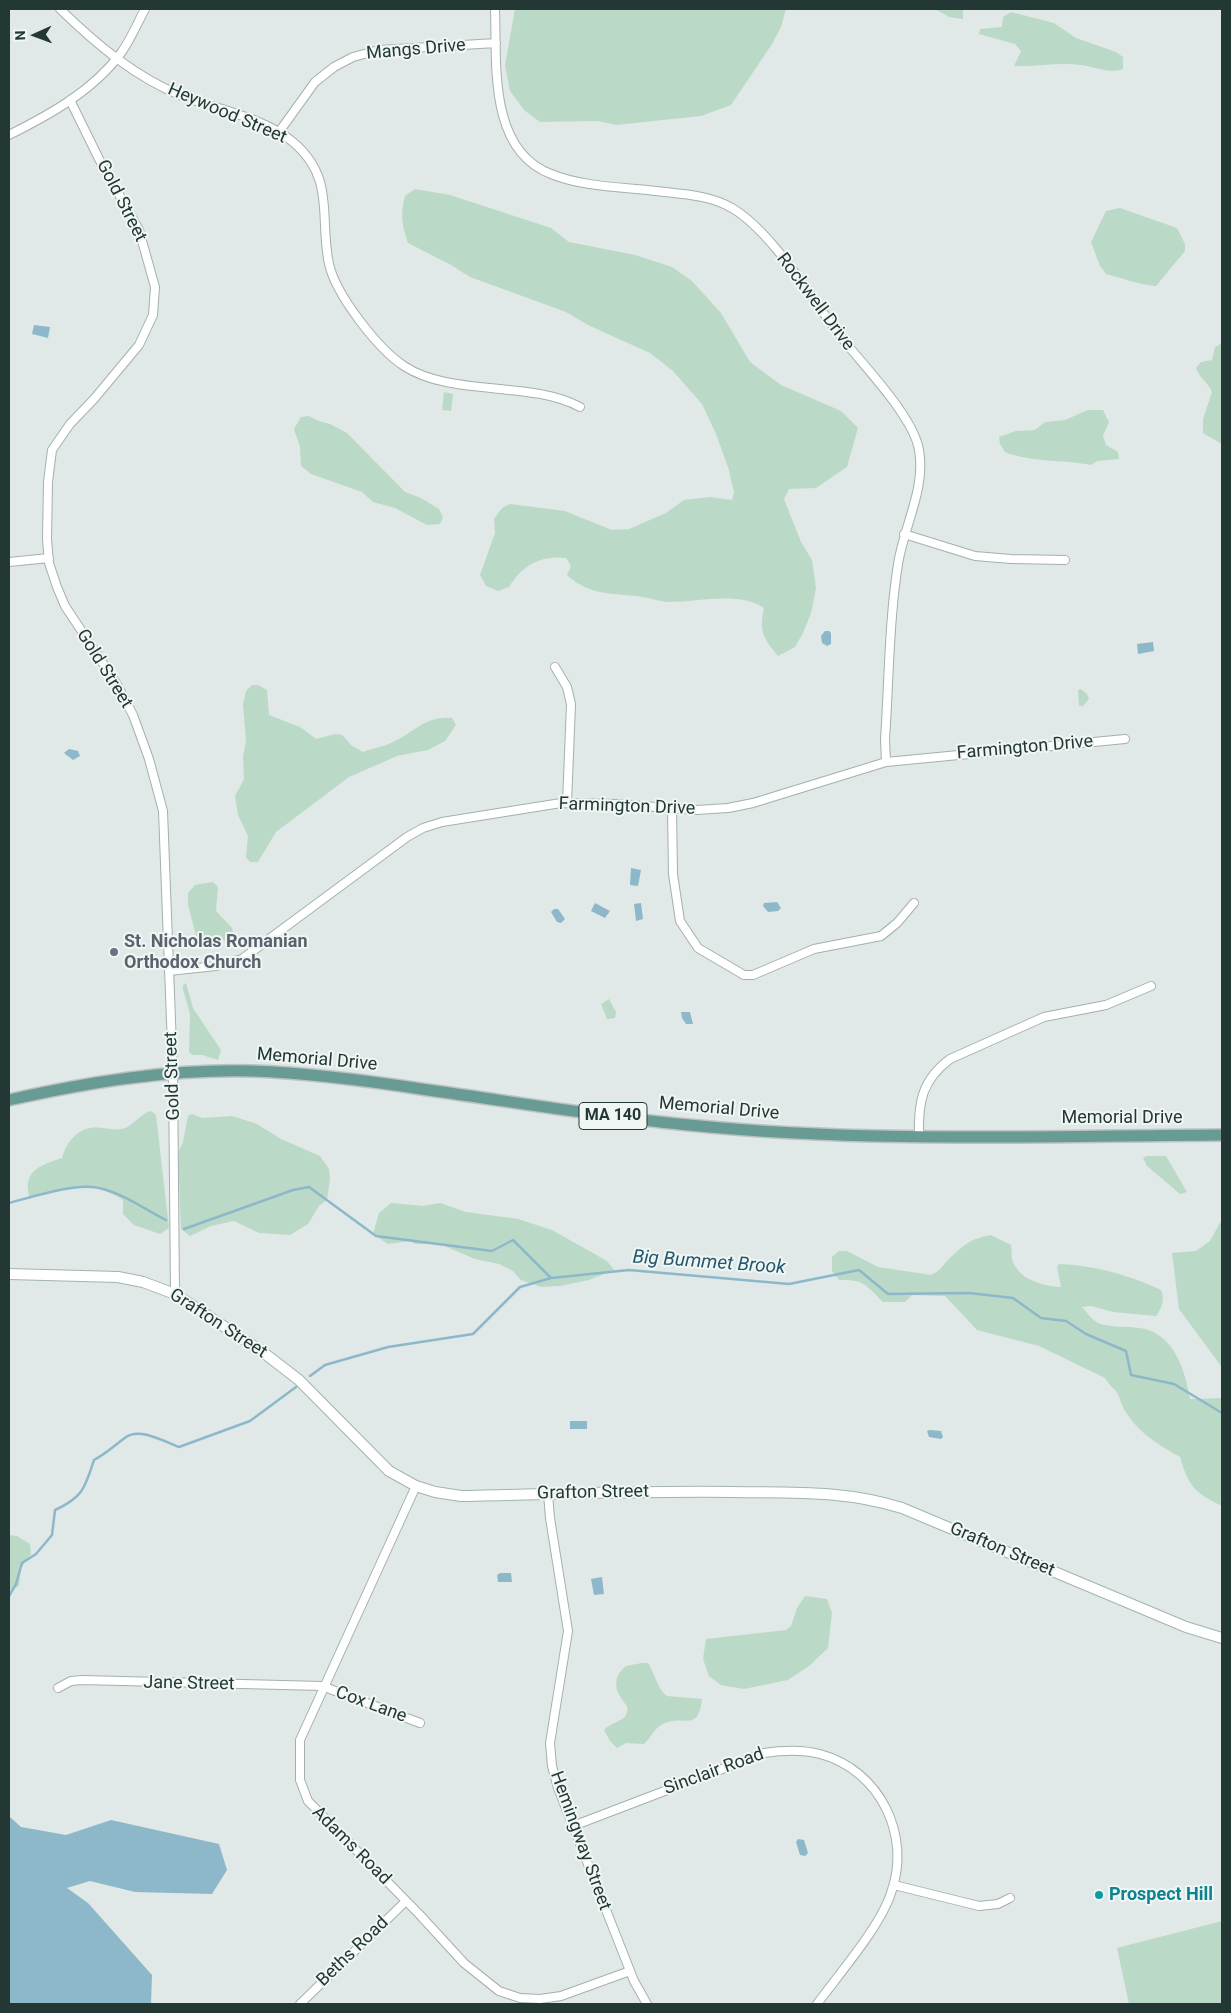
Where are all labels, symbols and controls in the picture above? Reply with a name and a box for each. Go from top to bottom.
north arrow [10,10,60,60]
text: N [12,30,28,41]
street label: Mangs Drive [365,35,467,65]
street label: Heywood Street [164,79,290,149]
street label: Gold Street [91,156,151,246]
street label: Rockwell Drive [771,249,859,355]
street label: Gold Street [71,626,137,712]
street label: Farmington Drive [956,731,1094,765]
street label: Farmington Drive [558,794,696,820]
place label: St. Nicholas Romanian Orthodox Church [124,931,308,974]
marker: St. Nicholas Romanian Orthodox Church [108,946,120,958]
street label: Gold Street [161,1031,185,1121]
street label: Memorial Drive [256,1044,378,1076]
street label: Memorial Drive [658,1093,780,1125]
road number: MA 140 [579,1102,647,1130]
street label: Memorial Drive [1062,1107,1182,1129]
water label: Big Bummet Brook [632,1246,786,1280]
street label: Grafton Street [165,1284,271,1364]
street label: Grafton Street [537,1481,649,1505]
street label: Grafton Street [946,1518,1058,1582]
street label: Jane Street [143,1672,235,1696]
street label: Cox Lane [332,1682,410,1728]
street label: Sinclair Road [661,1744,767,1800]
street label: Hemingway Street [545,1769,615,1913]
street label: Adams Road [307,1802,395,1890]
place label: Prospect Hill [1109,1884,1213,1906]
marker: Prospect Hill [1093,1889,1105,1901]
street label: Beths Road [313,1912,393,1992]

